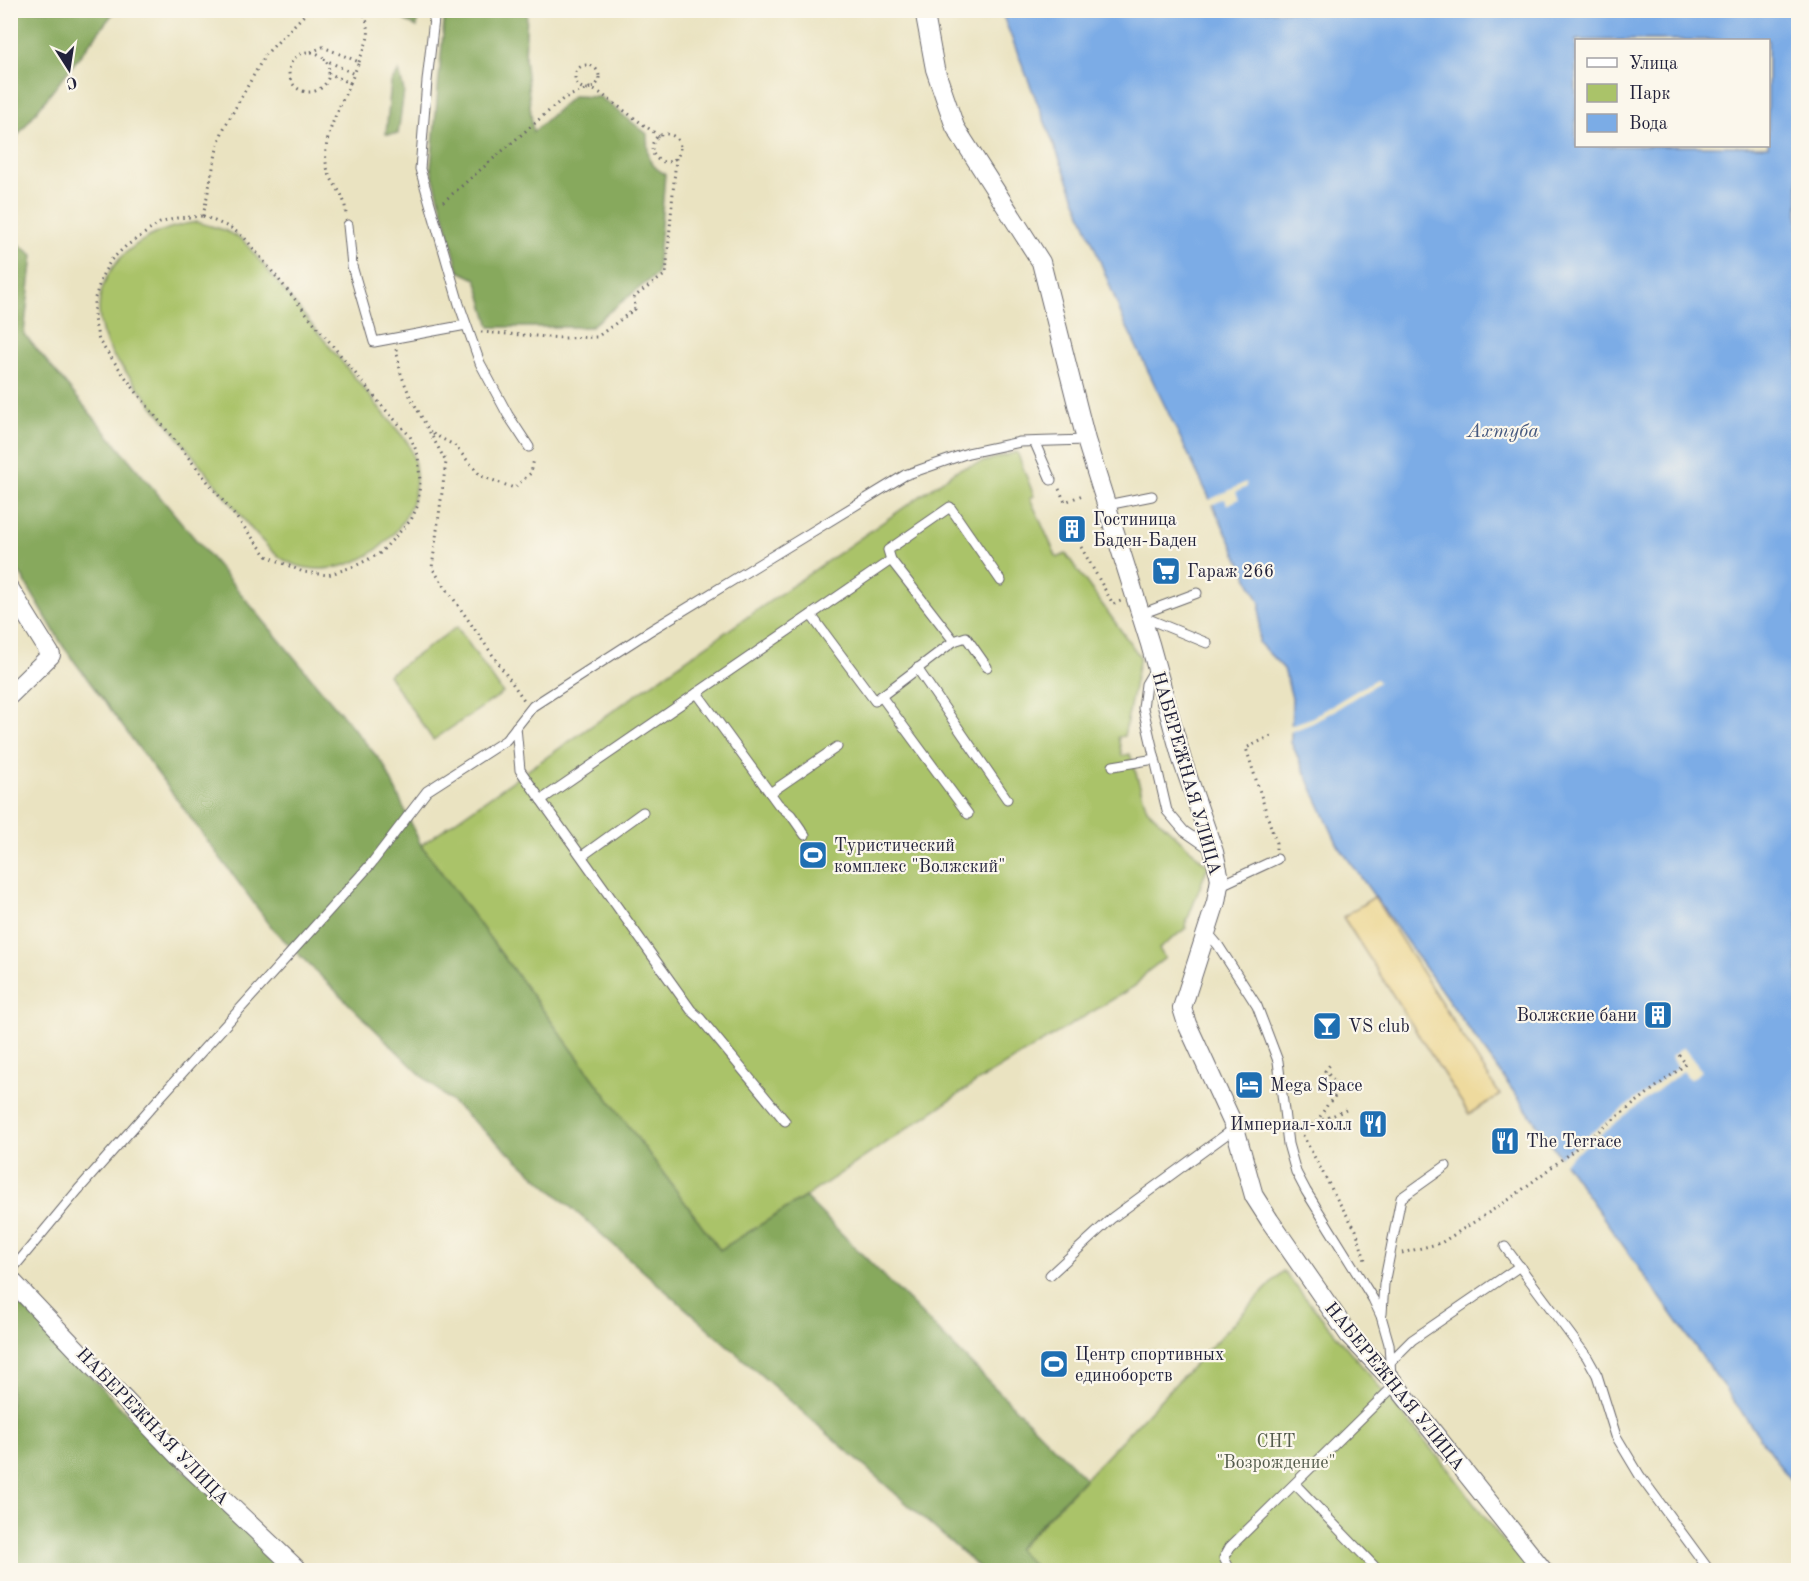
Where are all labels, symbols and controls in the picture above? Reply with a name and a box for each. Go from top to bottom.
north arrow [39,39,99,99]
legend [1575,39,1770,147]
text: Улица [1629,55,1678,73]
text: С [65,73,79,91]
text: Парк [1629,85,1670,103]
text: Вода [1629,115,1668,133]
water label: Ахтуба [1466,422,1539,442]
place label: Гостиница Баден-Баден [1093,511,1197,550]
building icon: Гостиница Баден-Баден [1056,513,1088,545]
supermarket icon: Гараж 266 [1150,555,1182,587]
place label: Гараж 266 [1187,563,1274,581]
street label: НАБЕРЕЖНАЯ УЛИЦА [1148,670,1224,877]
place label: Туристический комплекс "Волжский" [834,837,1005,876]
sports icon: Туристический комплекс "Волжский" [797,839,829,871]
building icon: Волжские бани [1642,999,1674,1031]
place label: Волжские бани [1516,1007,1637,1025]
bar icon: VS club [1311,1010,1343,1042]
place label: VS club [1348,1018,1410,1036]
hotel icon: Mega Space [1233,1069,1265,1101]
place label: Mega Space [1270,1077,1363,1095]
restaurant icon: Империал-холл [1357,1108,1389,1140]
place label: Империал-холл [1230,1116,1352,1134]
restaurant icon: The Terrace [1489,1125,1521,1157]
place label: The Terrace [1526,1133,1622,1151]
street label: НАБЕРЕЖНАЯ УЛИЦА [1321,1299,1468,1474]
street label: НАБЕРЕЖНАЯ УЛИЦА [73,1345,232,1509]
place label: Центр спортивных единоборств [1075,1346,1224,1385]
sports icon: Центр спортивных единоборств [1038,1348,1070,1380]
park label: СНТ "Возрождение" [1216,1433,1336,1472]

